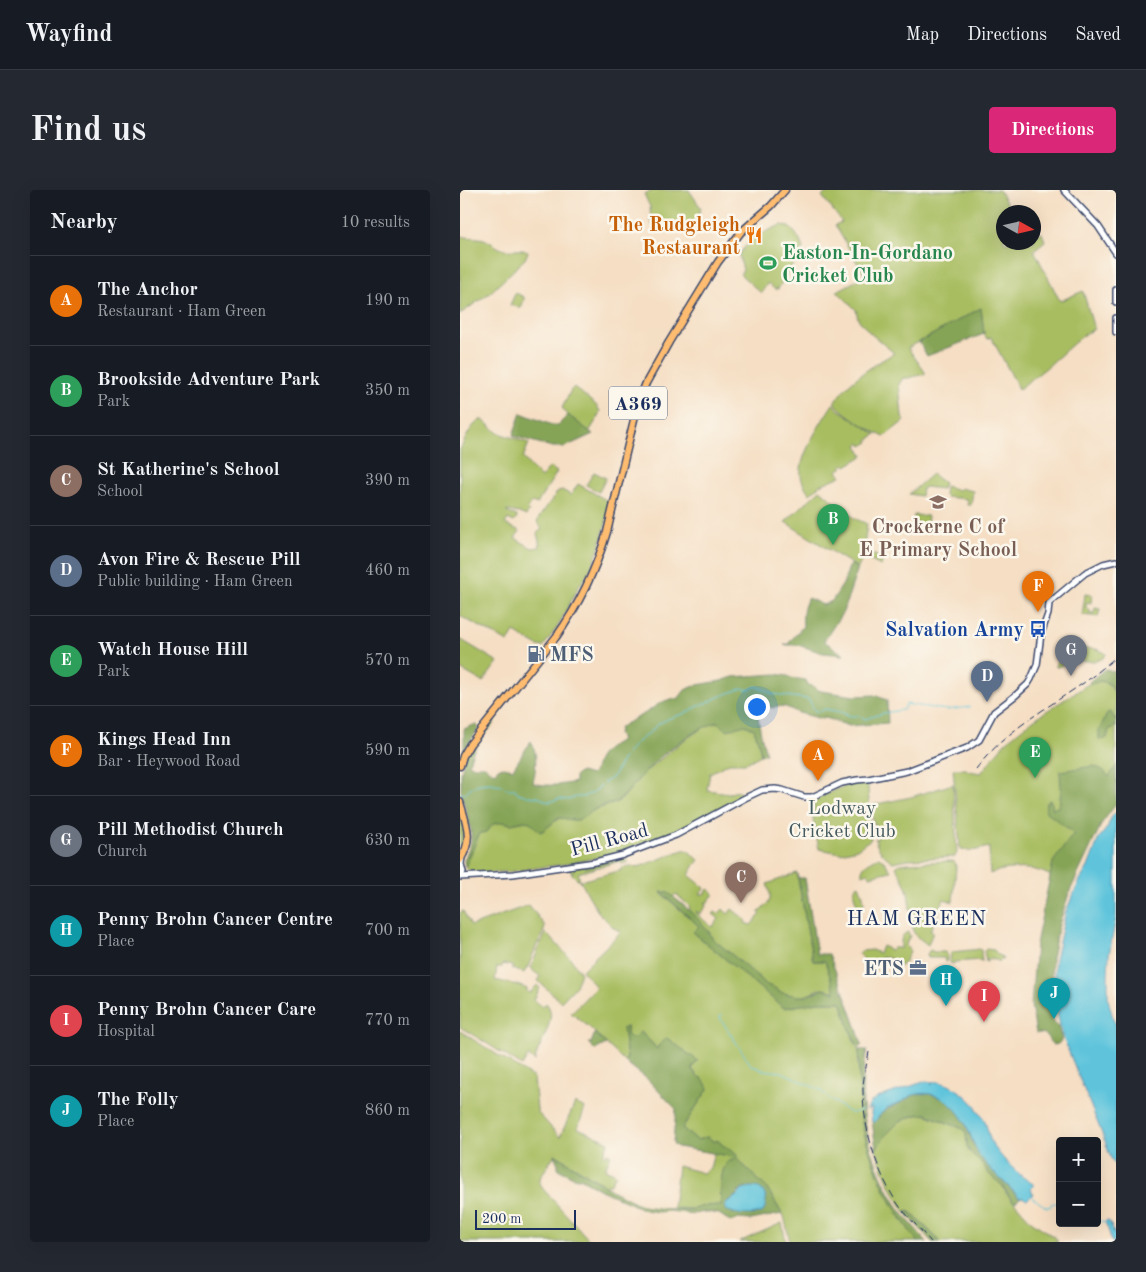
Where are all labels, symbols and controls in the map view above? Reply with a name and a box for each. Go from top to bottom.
text: Wayfind [25,23,112,47]
text: Map [906,26,939,44]
text: Directions [967,26,1047,44]
text: Saved [1075,26,1121,44]
button: Directions [989,107,1116,153]
text: Find us [30,113,146,148]
north arrow [996,205,1041,250]
text: Nearby [50,212,118,233]
text: 10 results [341,215,410,231]
place label: The Rudgleigh Restaurant [608,216,740,259]
restaurant icon: The Rudgleigh Restaurant [744,225,764,245]
place label: Easton-In-Gordano Cricket Club [782,244,953,287]
sports icon: Easton-In-Gordano Cricket Club [758,253,778,273]
text: The Anchor [97,281,198,300]
text: A [60,293,72,309]
text: 190 m [365,293,410,309]
text: Restaurant · Ham Green [97,304,266,320]
text: Brookside Adventure Park [97,371,320,390]
text: B [60,383,72,399]
text: 350 m [365,383,410,399]
road number: A369 [609,387,667,420]
text: Park [97,394,130,410]
text: St Katherine's School [97,461,280,480]
text: C [61,473,71,489]
text: 390 m [365,473,410,489]
text: School [97,484,143,500]
school or university icon: Crockerne C of E Primary School [928,492,948,512]
pin: B [817,504,849,545]
place label: Crockerne C of E Primary School [859,518,1017,561]
text: Avon Fire & Rescue Pill [97,551,301,570]
text: D [60,563,72,579]
text: 460 m [365,563,410,579]
pin: F [1022,571,1054,612]
text: Public building · Ham Green [97,574,293,590]
bus stop icon: Salvation Army [1028,619,1048,639]
place label: Salvation Army [885,621,1024,641]
pin: G [1055,635,1087,676]
text: Watch House Hill [97,641,248,660]
fuel station icon: MFS [526,644,546,664]
place label: MFS [550,646,594,666]
text: E [60,653,72,669]
text: 570 m [365,653,410,669]
pin: D [971,661,1003,702]
text: Park [97,664,130,680]
your location [744,694,770,720]
text: Kings Head Inn [97,731,231,750]
pin: E [1019,737,1051,778]
pin: A [802,740,834,781]
text: F [61,743,71,759]
text: 590 m [365,743,410,759]
text: Bar · Heywood Road [97,754,240,770]
park label: Lodway Cricket Club [788,799,896,842]
text: Pill Methodist Church [97,821,284,840]
street label: Pill Road [568,821,651,861]
text: G [60,833,72,849]
text: 630 m [365,833,410,849]
text: Church [97,844,147,860]
pin: C [725,862,757,903]
district label: HAM GREEN [847,909,987,930]
text: Penny Brohn Cancer Centre [97,911,333,930]
text: H [59,923,73,939]
text: 700 m [365,923,410,939]
text: Place [97,934,134,950]
office icon: ETS [908,958,928,978]
place label: ETS [863,960,904,980]
pin: H [930,965,962,1006]
pin: J [1038,978,1070,1019]
pin: I [968,981,1000,1022]
text: Penny Brohn Cancer Care [97,1001,316,1020]
text: I [62,1013,70,1029]
text: 770 m [365,1013,410,1029]
text: Hospital [97,1024,155,1040]
text: The Folly [97,1091,179,1110]
text: J [62,1103,70,1119]
text: 860 m [365,1103,410,1119]
text: Place [97,1114,134,1130]
map controls [1056,1137,1101,1227]
button: + [1056,1137,1101,1182]
button: − [1056,1182,1101,1227]
scale bar [475,1207,576,1230]
text: 200 m [482,1212,521,1226]

